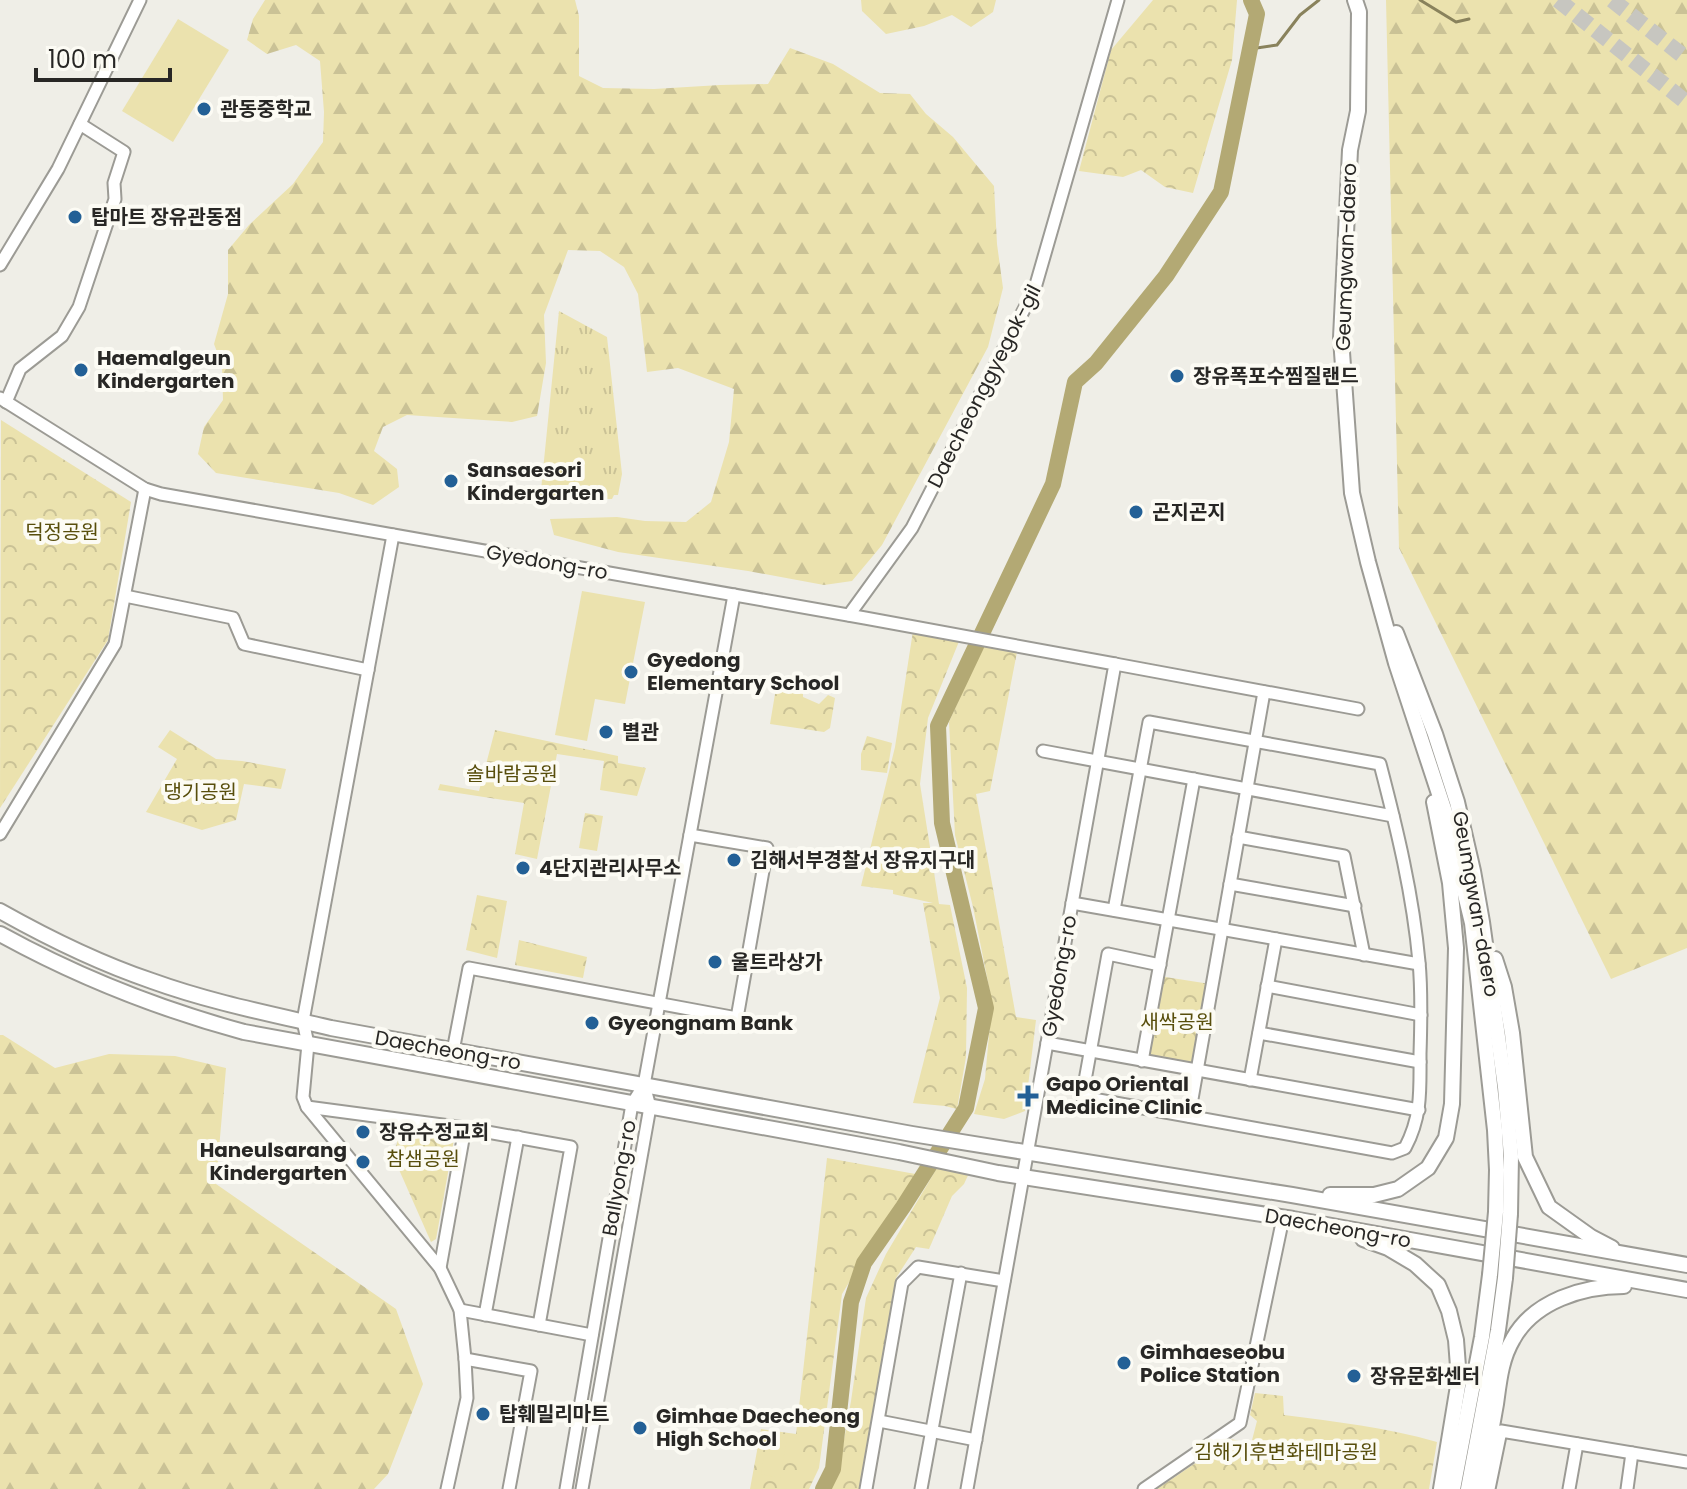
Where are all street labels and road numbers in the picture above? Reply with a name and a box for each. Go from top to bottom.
street label: Geumgwan-daero [1329,162,1363,352]
street label: Daecheonggyegok-gil [921,280,1047,492]
street label: Gyedong-ro [484,538,610,586]
street label: Geumgwan-daero [1446,809,1506,999]
street label: Gyedong-ro [1035,913,1083,1039]
street label: Daecheong-ro [373,1023,523,1077]
street label: Ballyong-ro [595,1118,643,1238]
street label: Daecheong-ro [1263,1201,1413,1255]

